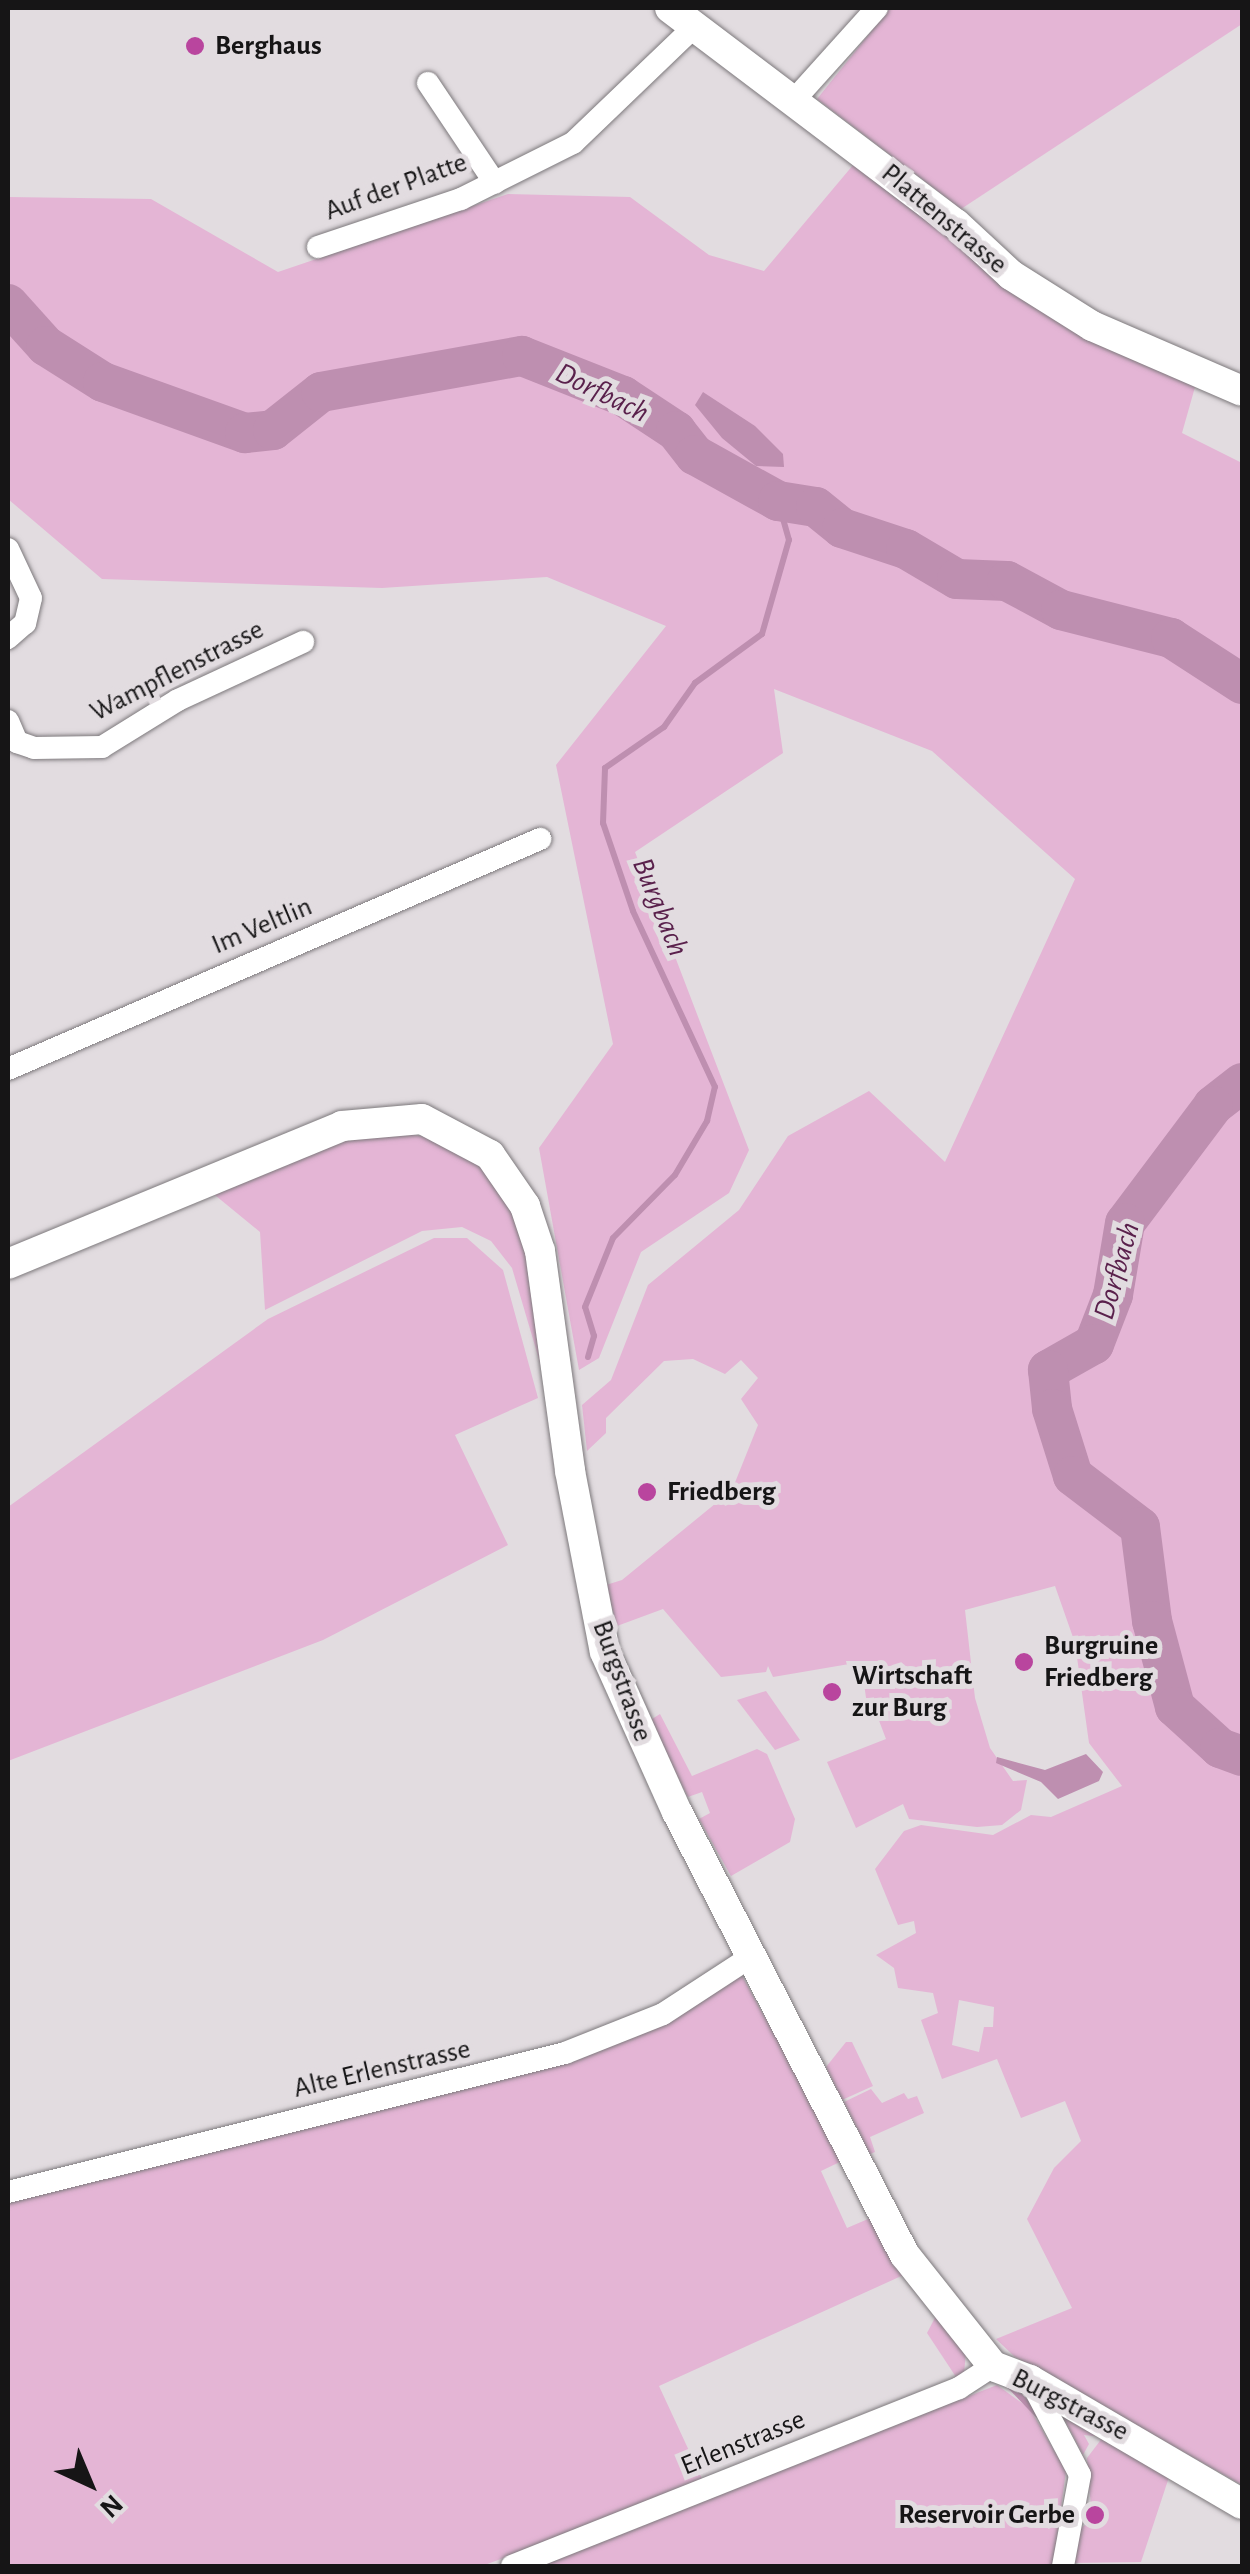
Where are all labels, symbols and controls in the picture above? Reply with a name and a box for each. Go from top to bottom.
place label: Berghaus [215,29,322,63]
marker: Berghaus [184,35,206,57]
street label: Auf der Platte [320,146,472,228]
street label: Plattenstrasse [874,157,1014,281]
water label: Dorfbach [549,355,655,431]
street label: Wampflenstrasse [85,613,269,729]
water label: Burgbach [624,852,696,962]
street label: Im Veltlin [207,890,317,962]
water label: Dorfbach [1086,1218,1148,1324]
place label: Friedberg [667,1475,776,1509]
marker: Friedberg [636,1481,658,1503]
street label: Burgstrasse [585,1616,659,1746]
place label: Burgruine Friedberg [1044,1629,1158,1695]
marker: Burgruine Friedberg [1013,1651,1035,1673]
place label: Wirtschaft zur Burg [852,1659,972,1725]
marker: Wirtschaft zur Burg [821,1681,843,1703]
street label: Alte Erlenstrasse [290,2032,474,2106]
street label: Burgstrasse [1006,2361,1134,2449]
street label: Erlenstrasse [676,2403,810,2483]
north arrow [40,2434,140,2534]
text: N [94,2489,128,2522]
place label: Reservoir Gerbe [898,2498,1075,2532]
marker: Reservoir Gerbe [1084,2504,1106,2526]

